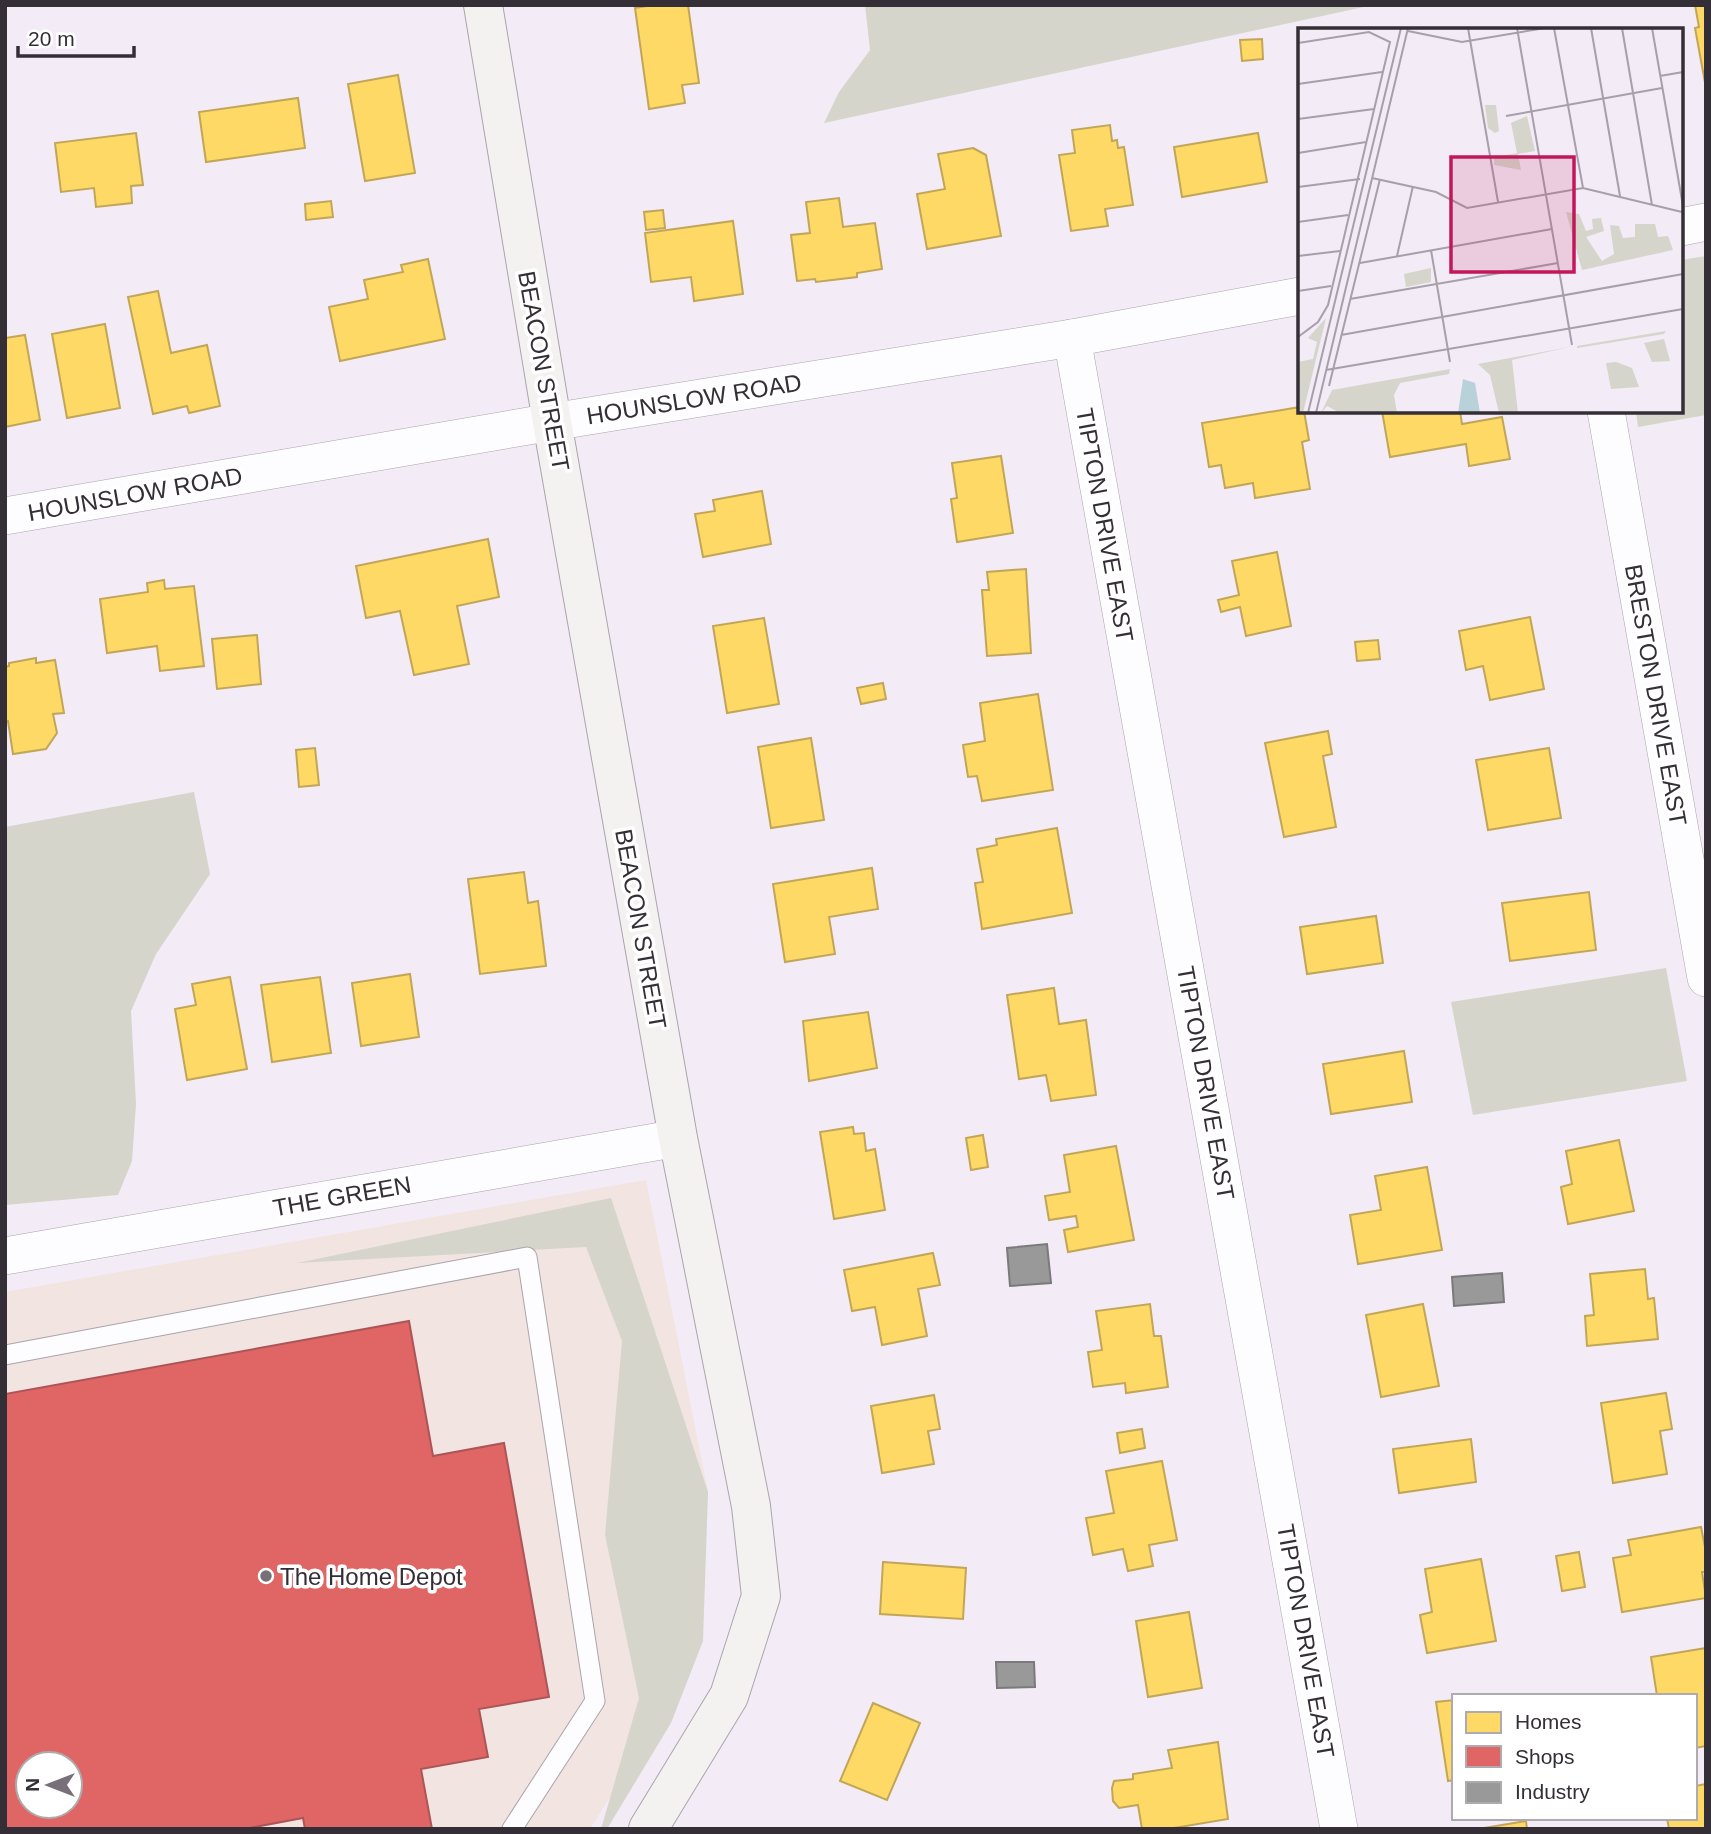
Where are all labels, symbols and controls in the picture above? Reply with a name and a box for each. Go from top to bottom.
scale bar [18,14,133,58]
text: 20 m [28,27,75,50]
inset map [1298,28,1683,413]
street label: BEACON STREET [513,269,575,473]
street label: HOUNSLOW ROAD [585,369,803,429]
street label: TIPTON DRIVE EAST [1071,406,1139,644]
street label: HOUNSLOW ROAD [26,462,244,526]
street label: BRESTON DRIVE EAST [1620,562,1692,828]
street label: BEACON STREET [610,827,672,1031]
street label: TIPTON DRIVE EAST [1172,964,1240,1202]
street label: THE GREEN [271,1171,413,1221]
street label: TIPTON DRIVE EAST [1272,1522,1340,1760]
place label: The Home Depot [280,1563,463,1590]
marker: The Home Depot [258,1568,274,1584]
legend [1452,1694,1697,1820]
text: Homes [1515,1710,1582,1733]
text: Shops [1515,1745,1575,1768]
north arrow [14,1750,84,1820]
text: N [22,1778,43,1792]
text: Industry [1515,1780,1590,1803]

